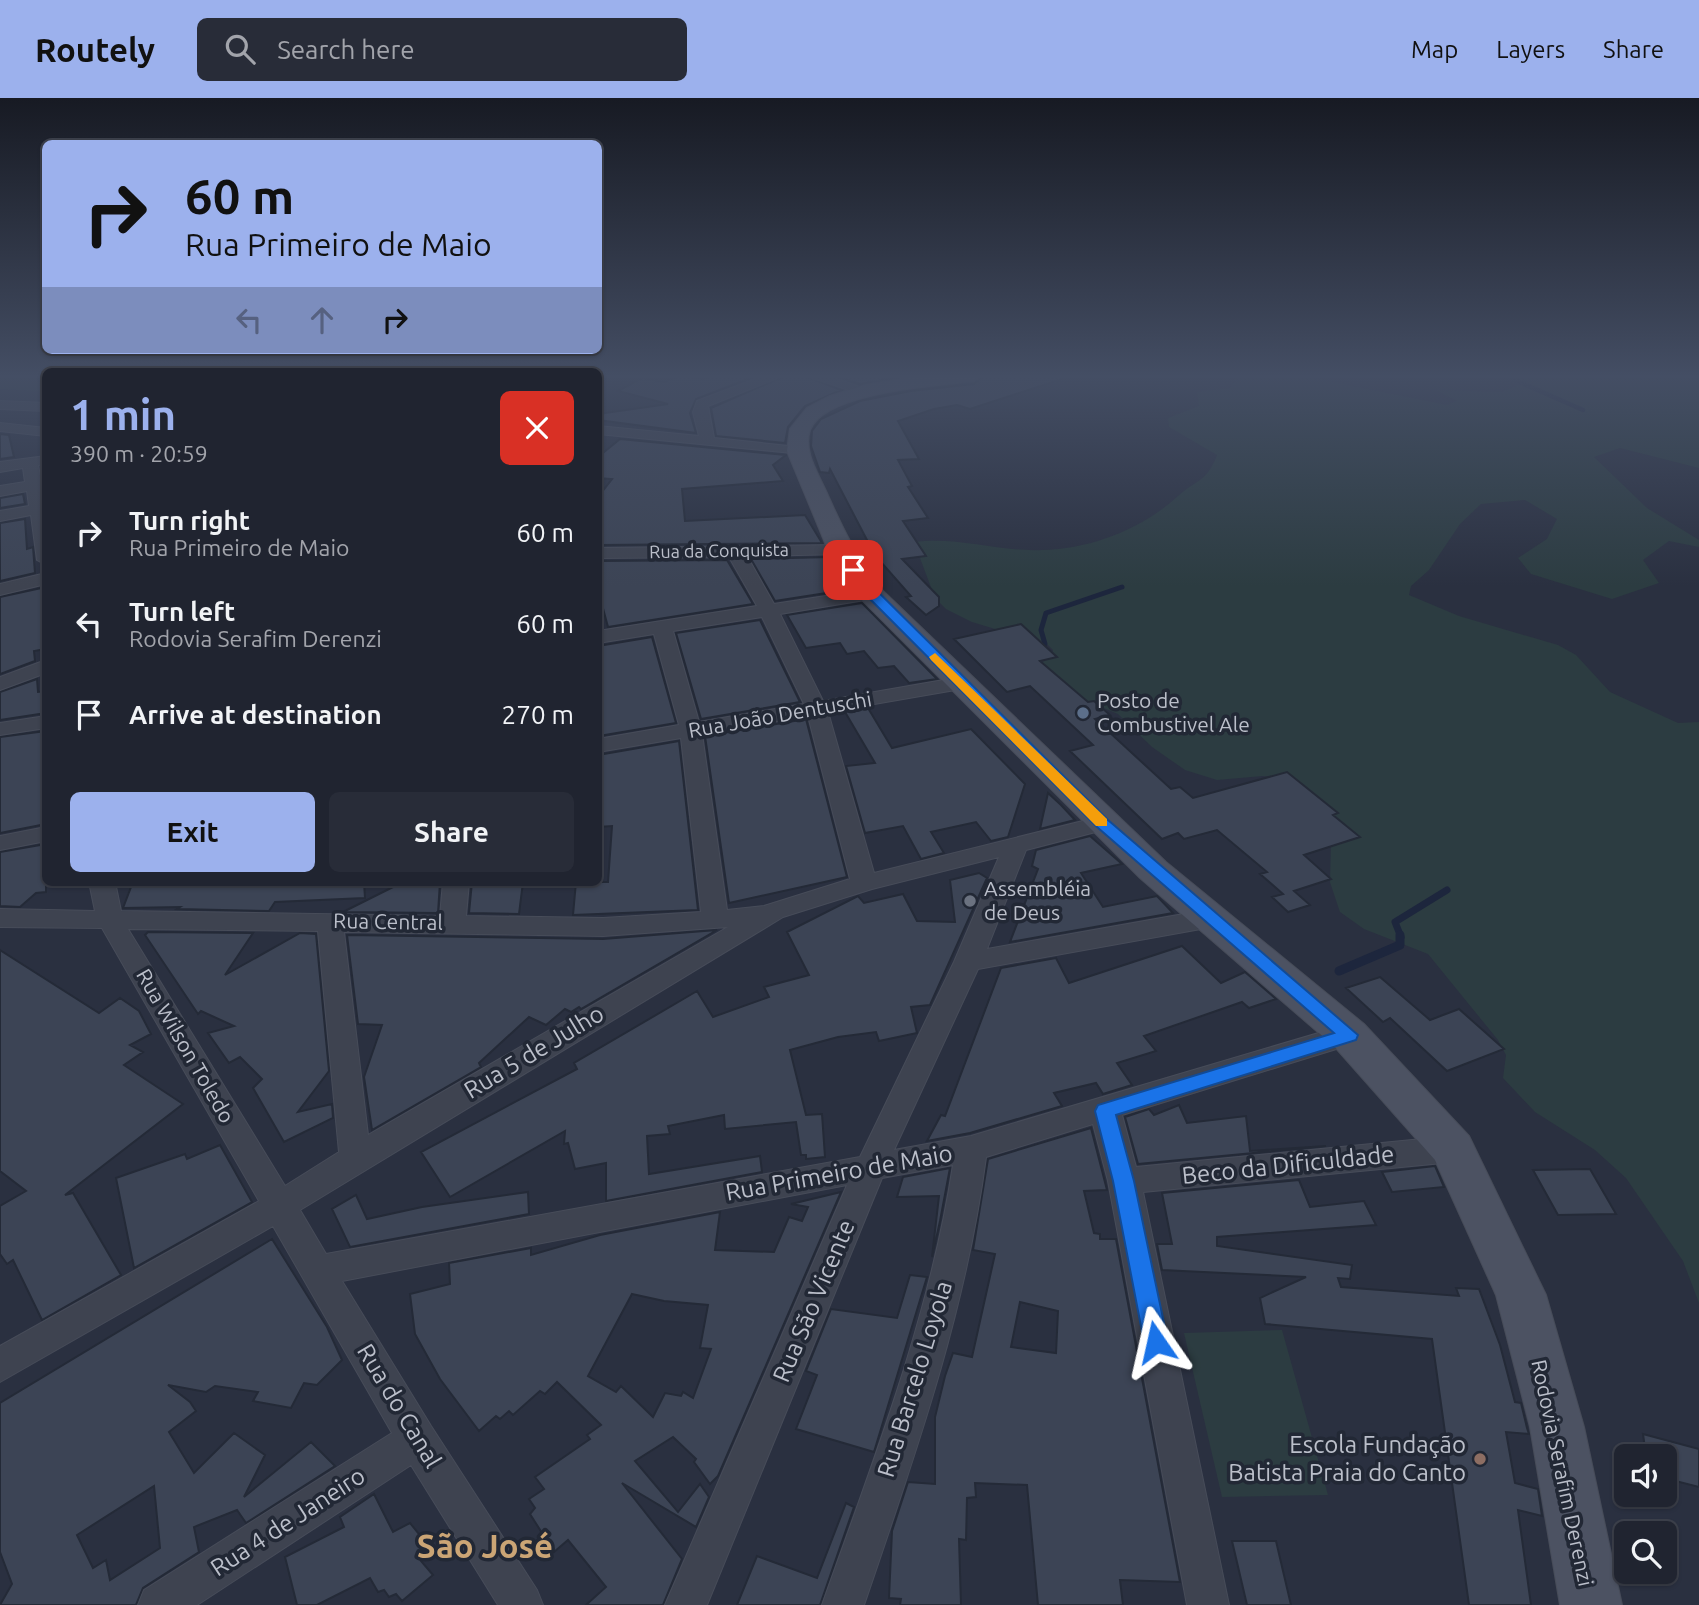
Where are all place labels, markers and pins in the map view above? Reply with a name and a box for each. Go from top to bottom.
pin [823,540,883,600]
place label: Posto de Combustivel Ale [1097,688,1250,736]
marker: Posto de Combustivel Ale [1075,705,1091,721]
place label: Assembléia de Deus [984,876,1091,924]
marker: Assembléia de Deus [962,893,978,909]
place label: Escola Fundação Batista Praia do Canto [1228,1431,1466,1486]
marker: Escola Fundação Batista Praia do Canto [1472,1451,1488,1467]

